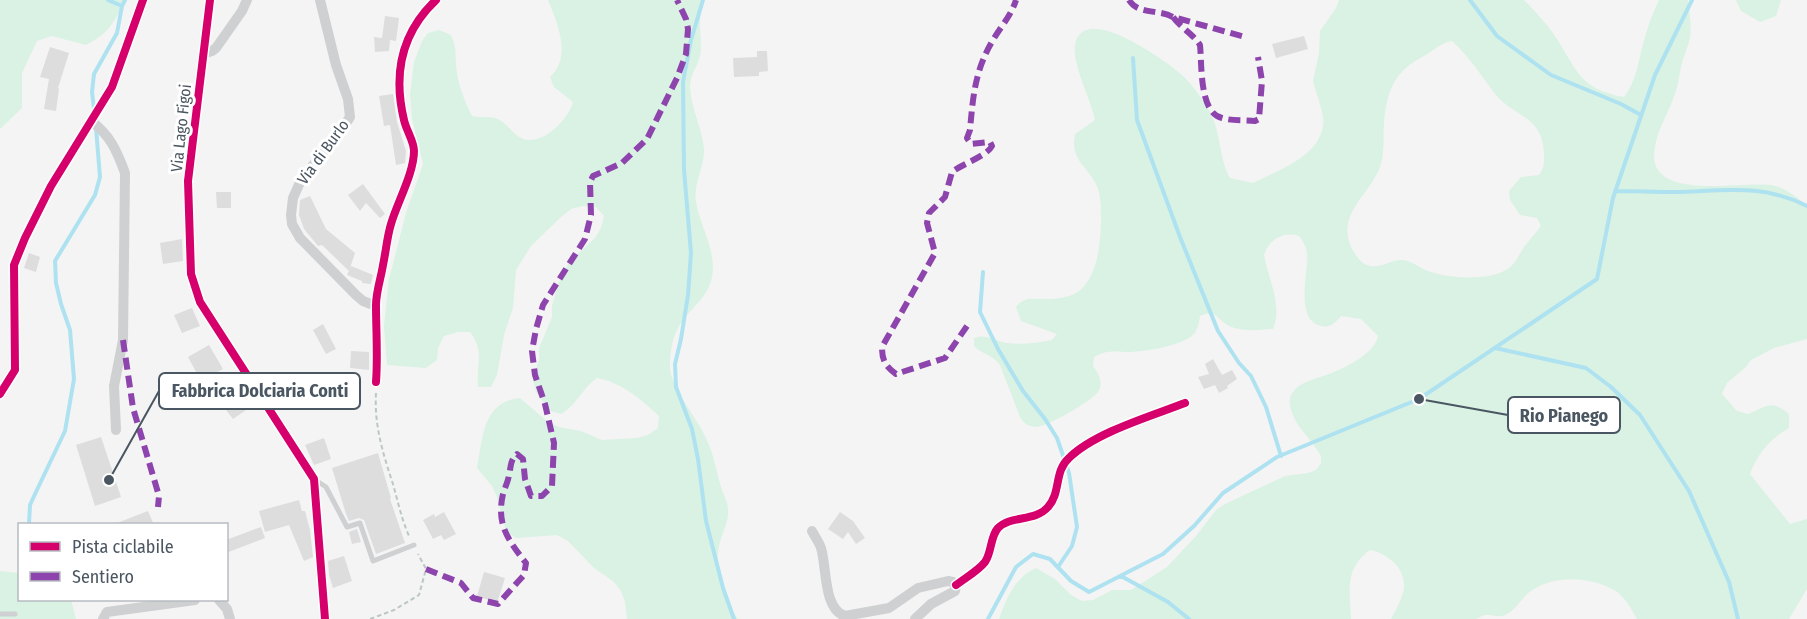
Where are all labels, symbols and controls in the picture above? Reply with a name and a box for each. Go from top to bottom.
street label: Via Lago Figoi [167,83,195,173]
street label: Via di Burlo [293,116,353,188]
callout: Fabbrica Dolciaria Conti [159,373,360,409]
text: Fabbrica Dolciaria Conti [172,380,348,402]
callout: Rio Pianego [1508,397,1620,433]
text: Rio Pianego [1520,405,1609,427]
legend [18,523,228,601]
text: Pista ciclabile [72,536,174,558]
text: Sentiero [72,566,134,588]

